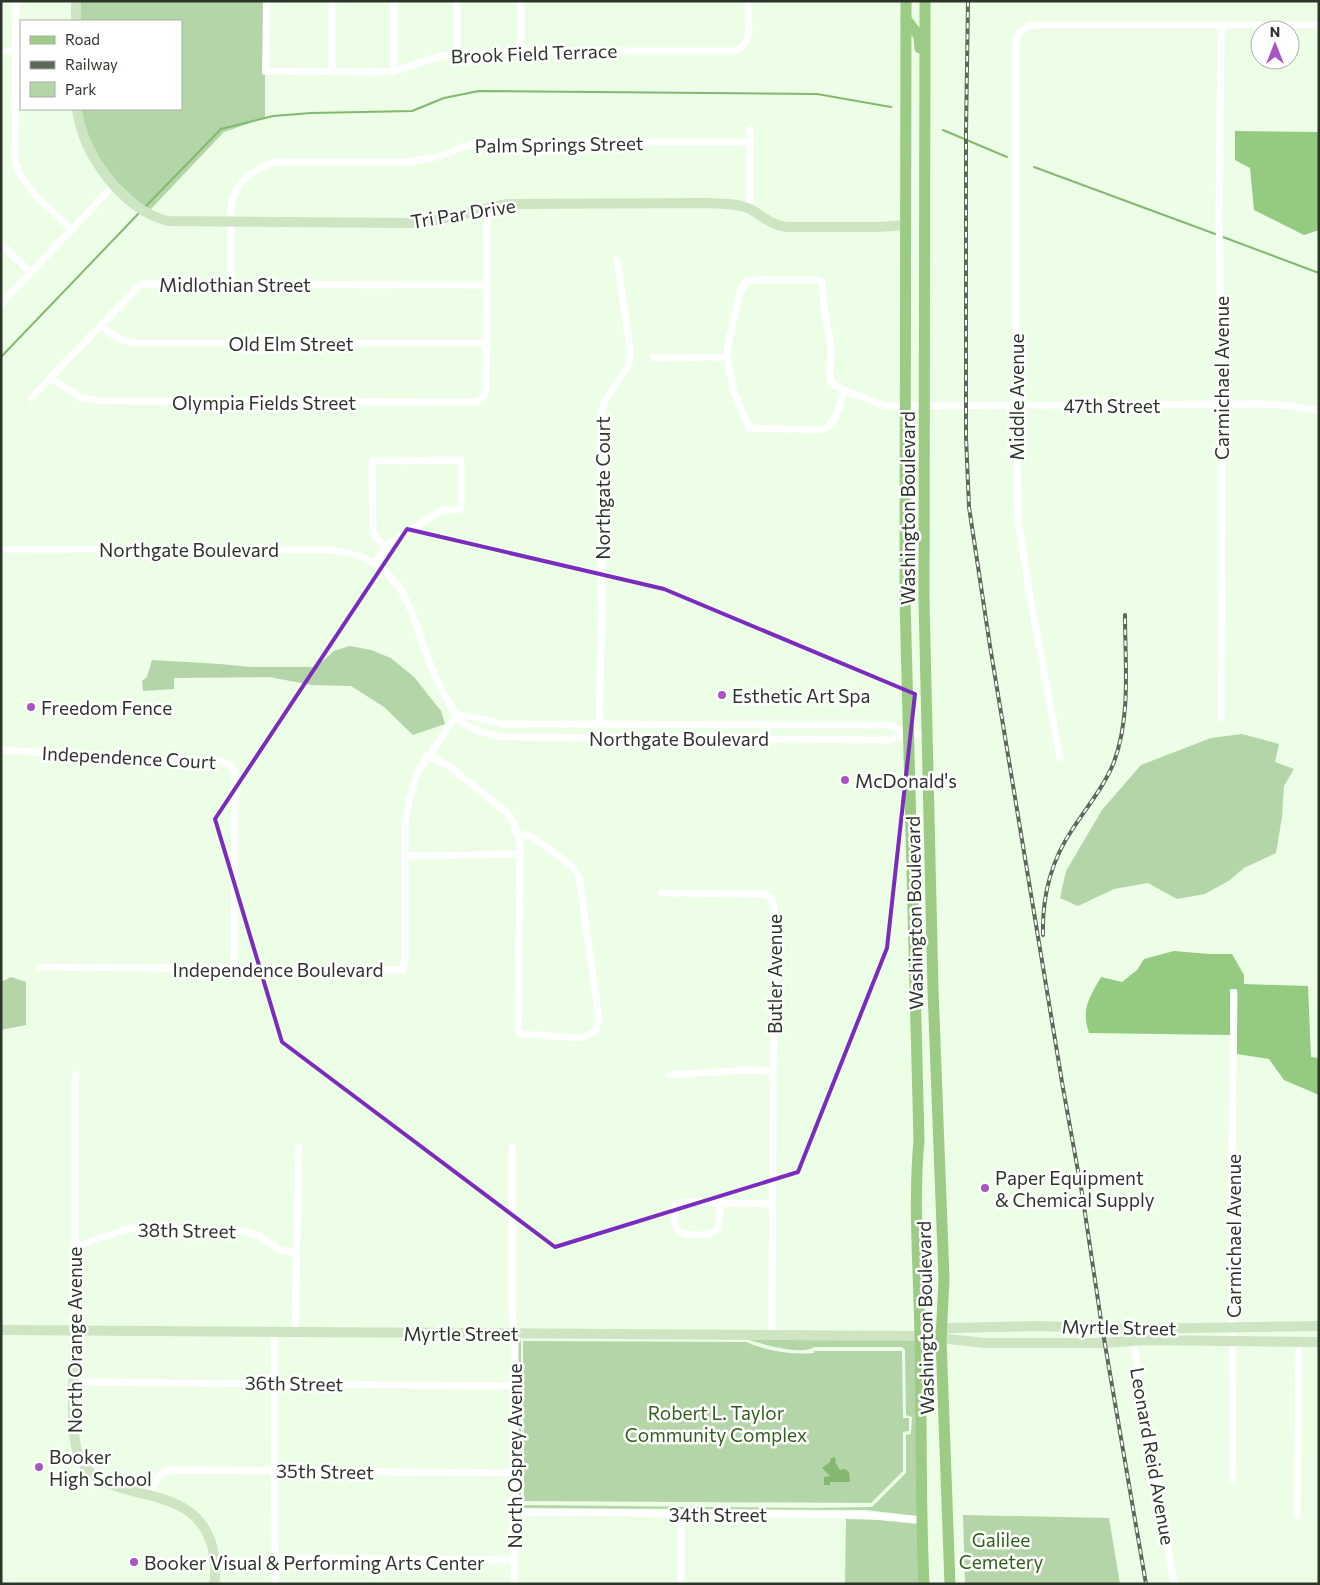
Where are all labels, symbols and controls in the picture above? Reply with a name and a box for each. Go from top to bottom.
legend [20,20,182,110]
north arrow [1250,20,1300,70]
text: N [1270,23,1280,40]
text: Road [65,30,100,48]
street label: Brook Field Terrace [450,39,618,67]
text: Railway [65,55,118,73]
text: Park [65,80,96,98]
street label: Palm Springs Street [474,131,644,157]
street label: Tri Par Drive [409,193,517,233]
street label: Midlothian Street [159,273,311,296]
street label: Carmichael Avenue [1210,296,1233,460]
street label: Old Elm Street [229,332,354,355]
street label: Middle Avenue [1005,334,1028,460]
street label: Olympia Fields Street [172,391,356,414]
street label: 47th Street [1063,394,1161,417]
street label: Washington Boulevard [896,411,919,605]
street label: Northgate Court [591,416,614,560]
street label: Northgate Boulevard [99,538,279,561]
place label: Esthetic Art Spa [732,684,871,707]
marker: Esthetic Art Spa [716,689,728,701]
place label: Freedom Fence [41,696,172,719]
marker: Freedom Fence [25,701,37,713]
street label: Northgate Boulevard [589,727,769,750]
street label: Independence Court [41,741,217,773]
place label: McDonald's [855,769,957,792]
marker: McDonald's [839,774,851,786]
street label: Washington Boulevard [901,816,927,1010]
street label: Butler Avenue [763,914,786,1034]
street label: Independence Boulevard [173,958,383,981]
street label: Carmichael Avenue [1222,1154,1245,1318]
place label: Paper Equipment & Chemical Supply [995,1166,1155,1211]
marker: Paper Equipment & Chemical Supply [979,1182,991,1194]
street label: 38th Street [138,1218,237,1242]
street label: Washington Boulevard [912,1221,938,1415]
street label: North Orange Avenue [63,1247,86,1433]
street label: Myrtle Street [1061,1314,1177,1340]
street label: Myrtle Street [404,1322,519,1345]
street label: North Osprey Avenue [503,1364,526,1548]
street label: Leonard Reid Avenue [1126,1365,1180,1547]
street label: 36th Street [245,1371,344,1395]
park label: Robert L. Taylor Community Complex [625,1401,807,1446]
place label: Booker High School [49,1445,152,1490]
street label: 35th Street [276,1459,374,1483]
marker: Booker High School [33,1461,45,1473]
street label: 34th Street [669,1503,767,1526]
park label: Galilee Cemetery [959,1528,1043,1573]
place label: Booker Visual & Performing Arts Center [144,1551,485,1574]
marker: Booker Visual & Performing Arts Center [128,1556,140,1568]

